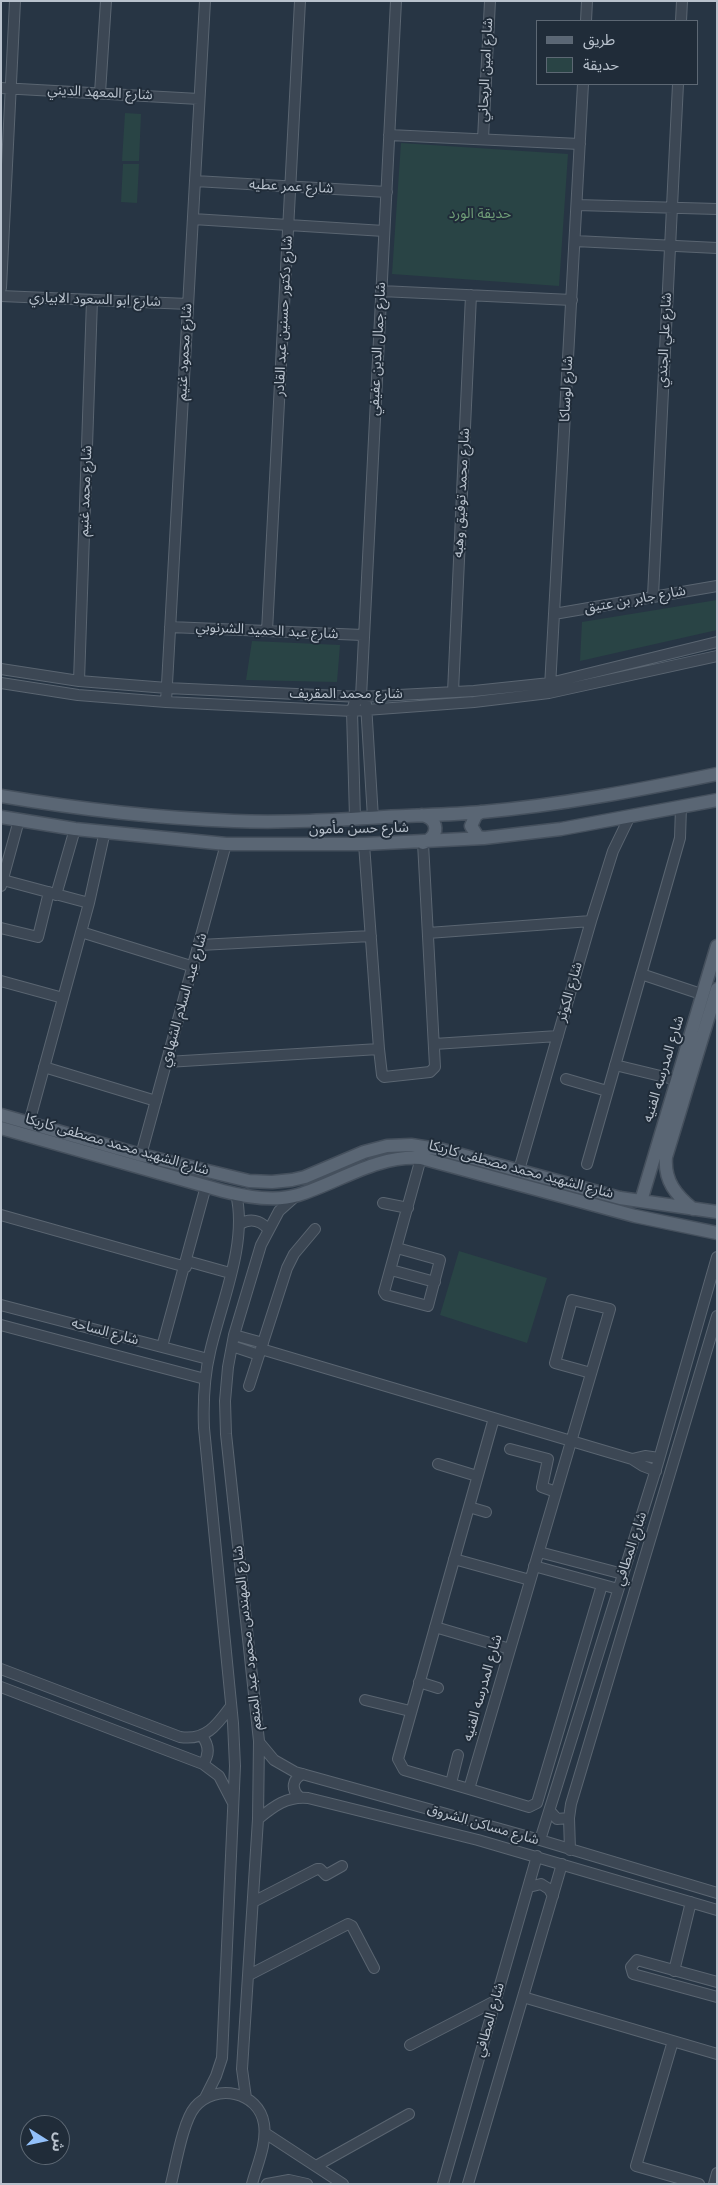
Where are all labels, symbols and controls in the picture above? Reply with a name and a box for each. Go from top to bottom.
street label: شارع امين الريحاني [475,18,497,122]
legend [536,20,698,85]
text: طريق [583,30,615,50]
text: حديقة [583,55,619,75]
street label: شارع المعهد الديني [47,82,153,104]
street label: شارع عمر عطيه [248,176,334,198]
park label: حديقة الورد [449,206,511,222]
street label: شارع دكتور حسنين عبد القادر [271,235,297,397]
street label: شارع جمال الدين عفيفي [366,282,390,416]
street label: شارع ابو السعود الابياري [29,289,161,311]
street label: شارع علي الجندي [654,292,676,388]
street label: شارع محمود غنيم [174,303,196,401]
street label: شارع لوساكا [557,356,577,422]
street label: شارع محمد توفيق وهبه [450,428,474,558]
street label: شارع محمد غنيم [76,445,96,537]
street label: شارع جابر بن عتيق [583,583,687,617]
street label: شارع عبد الحميد الشرنوبي [195,619,339,643]
street label: شارع محمد المقريف [289,686,403,702]
street label: شارع حسن مأمون [309,820,409,838]
street label: شارع عبد السلام الشهاوي [157,931,211,1069]
street label: شارع الكوثر [553,960,587,1024]
street label: شارع المدرسه الفنيه [640,1014,688,1124]
street label: شارع الشهيد محمد مصطفى كاريكا [23,1111,211,1179]
street label: شارع الشهيد محمد مصطفى كاريكا [427,1137,615,1203]
street label: شارع الساحه [69,1315,141,1349]
street label: شارع المطافي [611,1510,651,1588]
street label: شارع المهندس محمود عبد المنعم [230,1545,266,1731]
street label: شارع المدرسه الفنيه [460,1633,506,1743]
street label: شارع مساكن الشروق [425,1801,541,1849]
street label: شارع المطافي [471,1981,509,2059]
north arrow [20,2115,70,2165]
text: ش [48,2131,69,2153]

